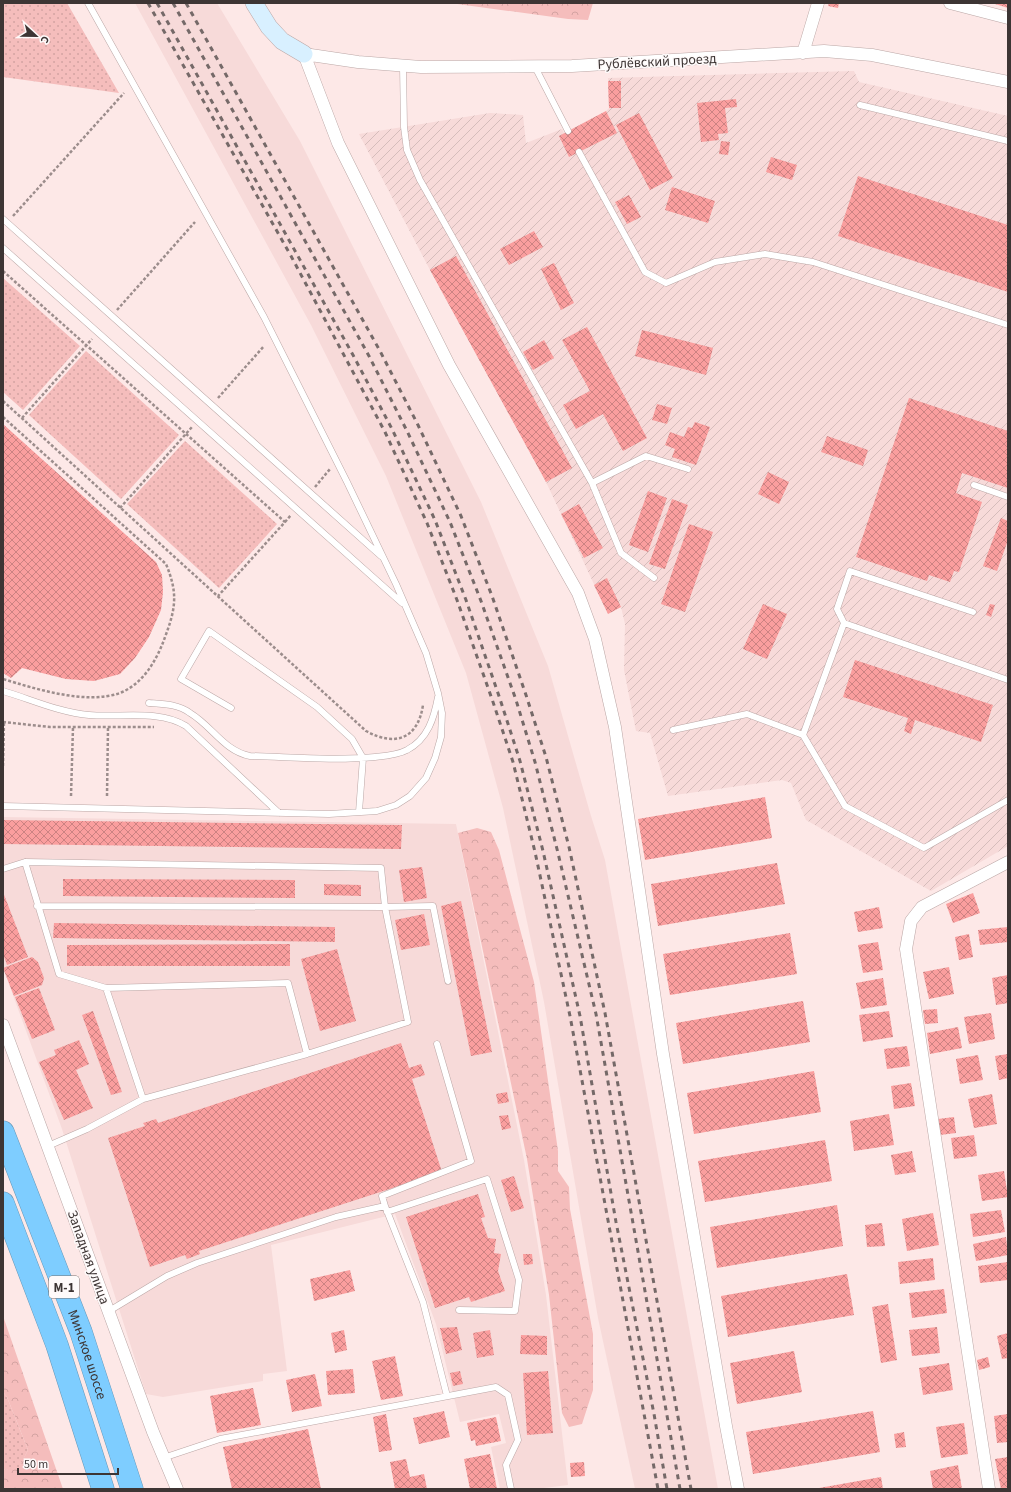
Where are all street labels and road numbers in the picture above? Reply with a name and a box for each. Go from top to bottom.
street label: Рублёвский проезд [597,49,718,75]
street label: Западная улица [62,1208,114,1307]
road number: М-1 [49,1276,79,1298]
street label: Минское шоссе [62,1307,111,1402]

